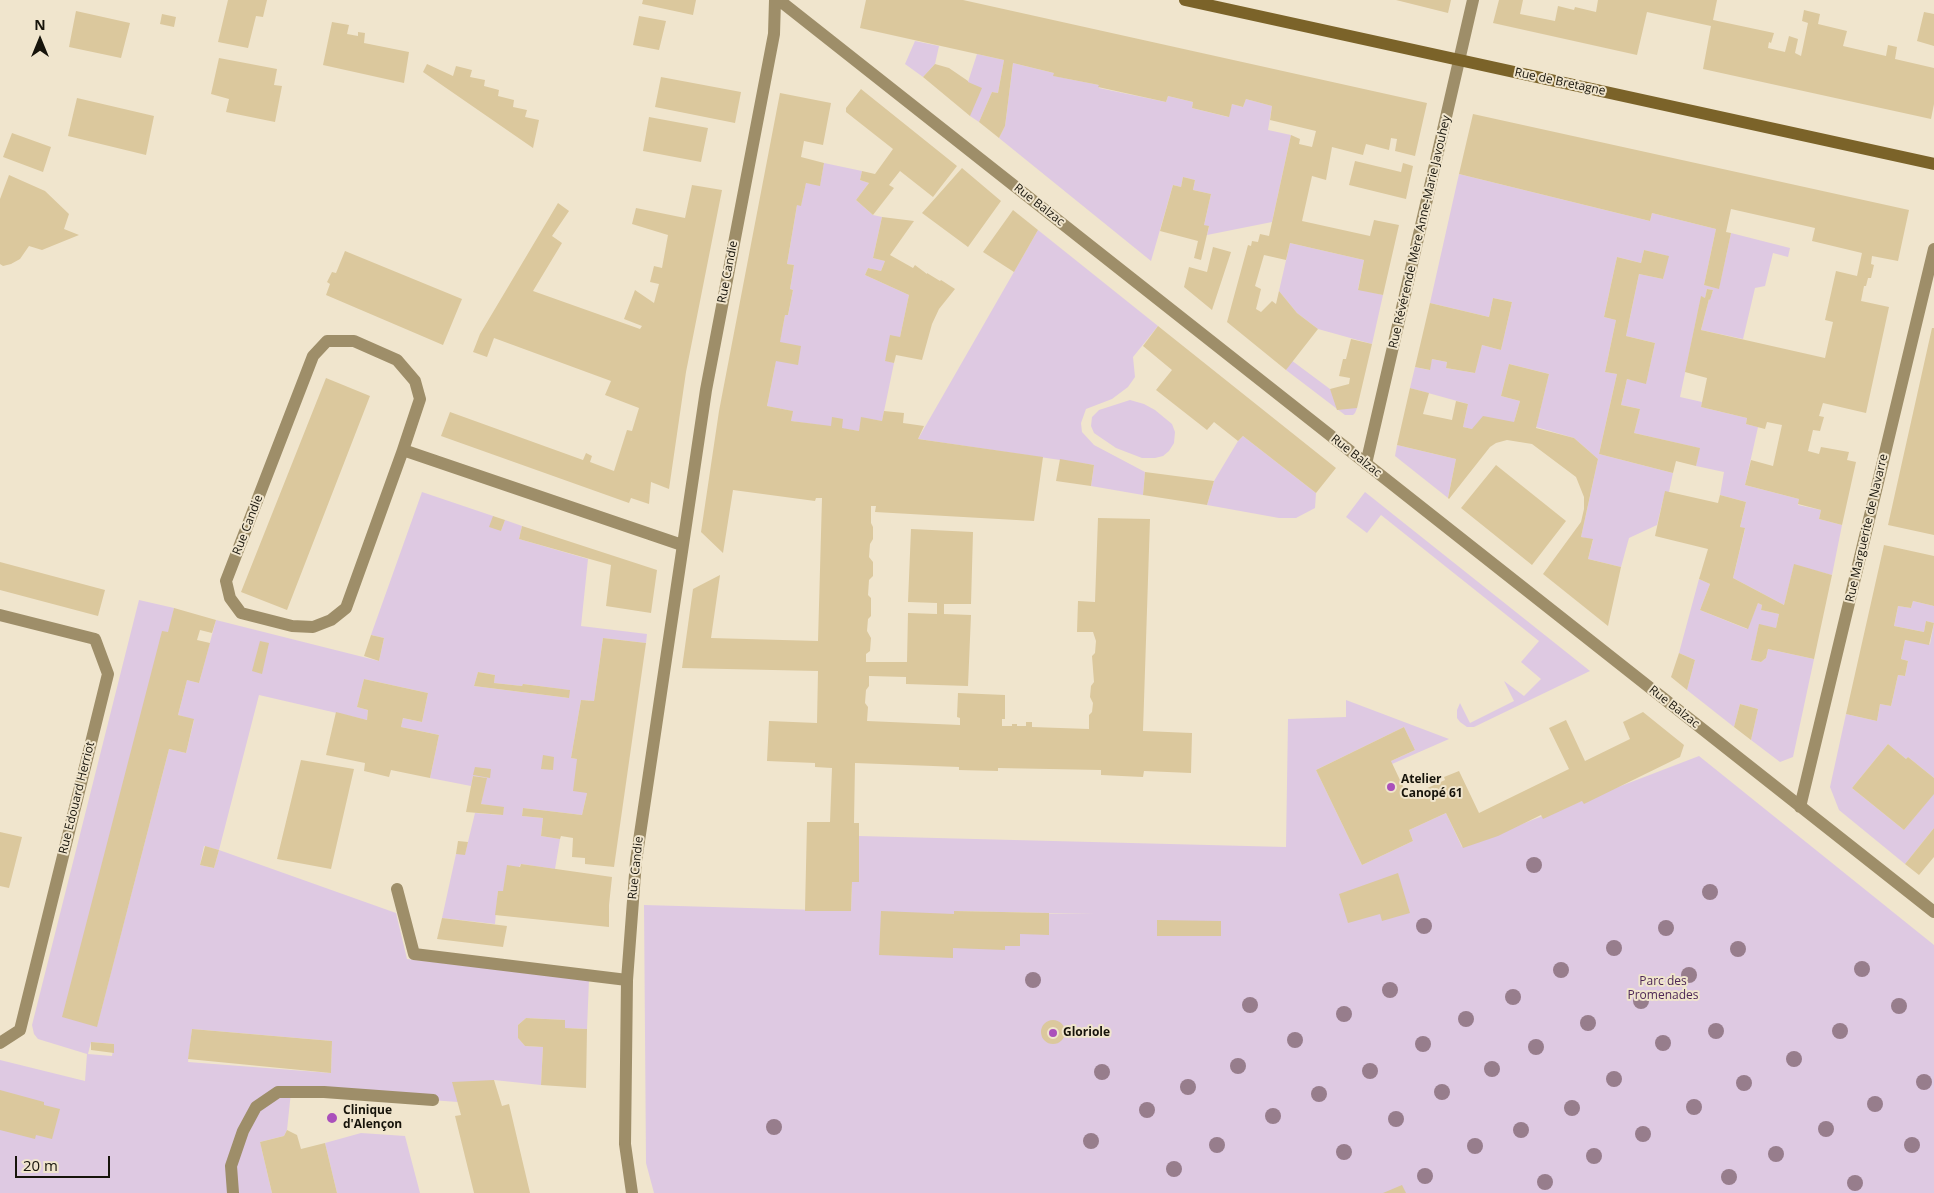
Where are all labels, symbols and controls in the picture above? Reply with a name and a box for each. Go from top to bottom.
north arrow [15,15,65,65]
text: N [34,15,46,34]
street label: Rue de Bretagne [1513,65,1607,99]
street label: Rue Révérende Mère Anne-Marie Javouhey [1386,114,1454,350]
street label: Rue Balzac [1011,181,1067,229]
street label: Rue Candie [715,240,741,304]
street label: Rue Balzac [1328,432,1384,480]
street label: Rue Marguerite de Navarre [1843,452,1891,604]
street label: Rue Candie [230,493,266,557]
street label: Rue Balzac [1646,683,1702,731]
street label: Rue Edouard Herriot [56,740,98,856]
place label: Atelier Canopé 61 [1401,773,1463,801]
marker: Atelier Canopé 61 [1385,781,1397,793]
street label: Rue Candie [626,836,646,900]
park label: Parc des Promenades [1627,975,1699,1003]
place label: Gloriole [1063,1026,1110,1040]
marker: Gloriole [1047,1027,1059,1039]
place label: Clinique d'Alençon [343,1104,402,1132]
marker: Clinique d'Alençon [325,1111,339,1125]
scale bar [18,1146,112,1178]
text: 20 m [23,1155,58,1175]

